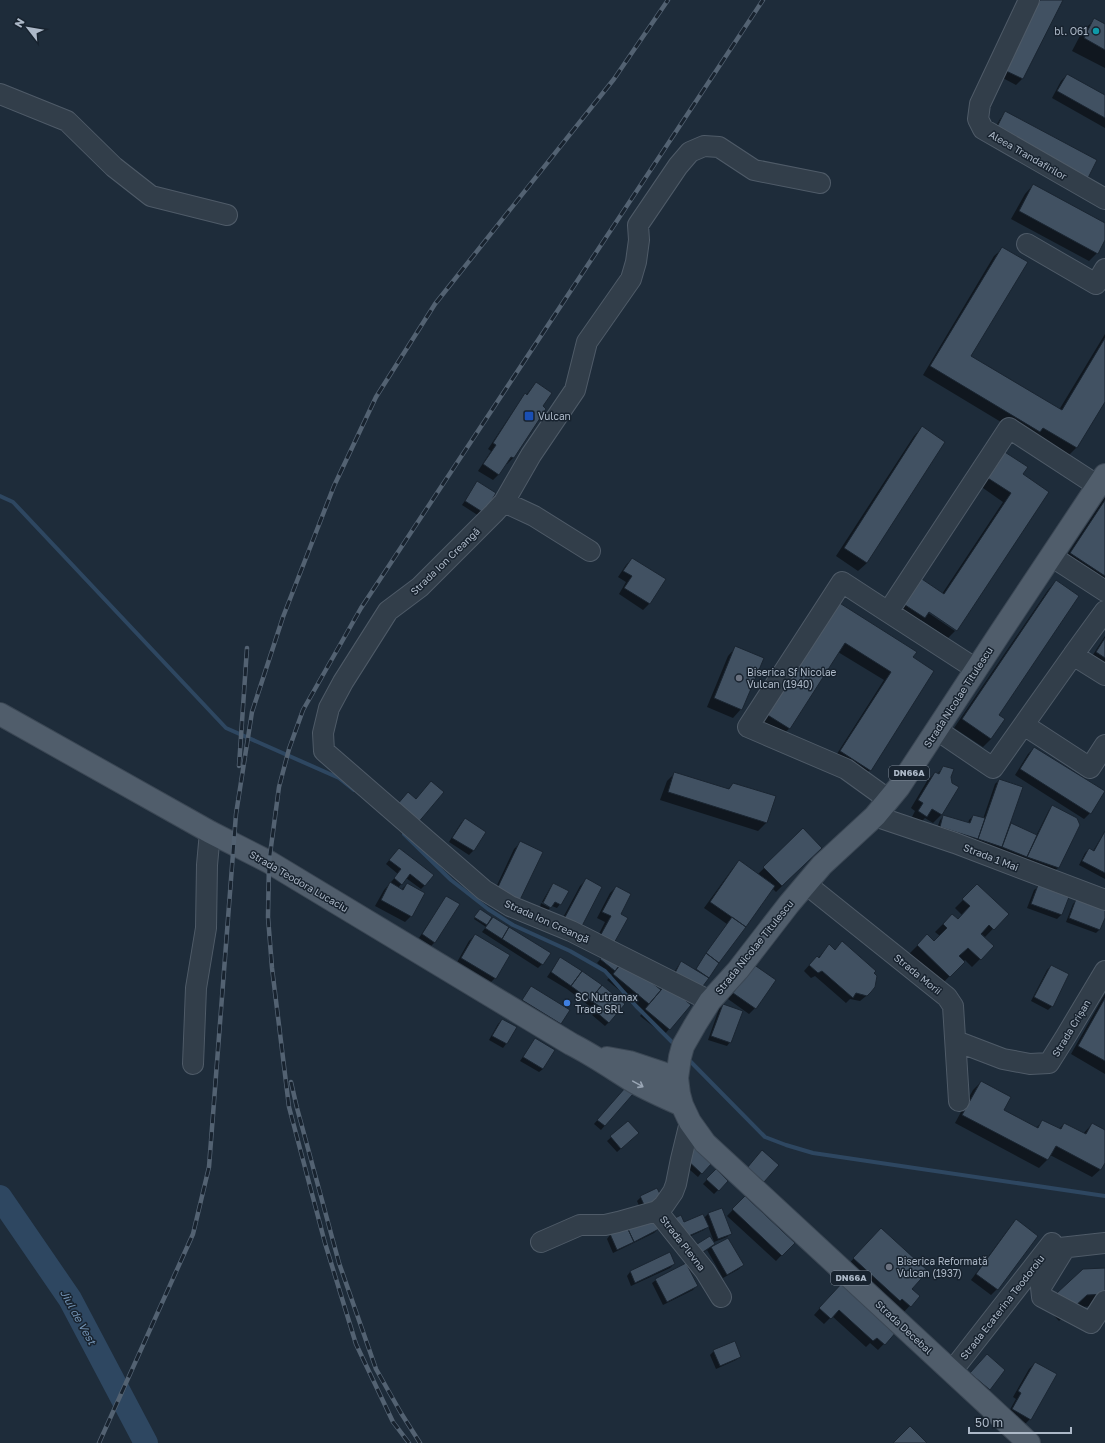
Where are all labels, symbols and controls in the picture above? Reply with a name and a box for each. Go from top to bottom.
north arrow [8,8,48,48]
text: N [11,16,27,30]
place label: bl. O61 [1054,25,1088,37]
marker: bl. O61 [1091,26,1101,36]
street label: Aleea Trandafirilor [987,128,1069,182]
marker: Vulcan [523,410,535,422]
place label: Vulcan [538,410,571,422]
street label: Strada Ion Creangă [408,525,482,597]
street label: Strada Nicolae Titulescu [921,644,995,750]
place label: Biserica Sf Nicolae Vulcan (1940) [747,666,837,690]
marker: Biserica Sf Nicolae Vulcan (1940) [734,673,744,683]
road number: DN66A [889,766,929,780]
street label: Strada 1 Mai [962,841,1020,873]
street label: Strada Teodora Lucaciu [248,848,350,914]
street label: Strada Ion Creangă [503,897,591,945]
street label: Strada Nicolae Titulescu [712,898,796,996]
street label: Strada Morii [892,951,944,997]
place label: SC Nutramax Trade SRL [575,991,638,1015]
street label: Strada Crișan [1049,997,1094,1059]
marker: SC Nutramax Trade SRL [562,998,572,1008]
one-way arrow [632,1081,644,1089]
street label: Strada Plevna [658,1213,708,1273]
street label: Strada Ecaterina Teodoroiu [957,1252,1047,1362]
place label: Biserica Reformată Vulcan (1937) [897,1255,988,1279]
marker: Biserica Reformată Vulcan (1937) [884,1262,894,1272]
road number: DN66A [831,1271,871,1285]
water label: Jiul de Vest [58,1287,100,1348]
street label: Strada Decebal [873,1298,935,1356]
scale bar [969,1409,1071,1435]
text: 50 m [975,1415,1003,1430]

